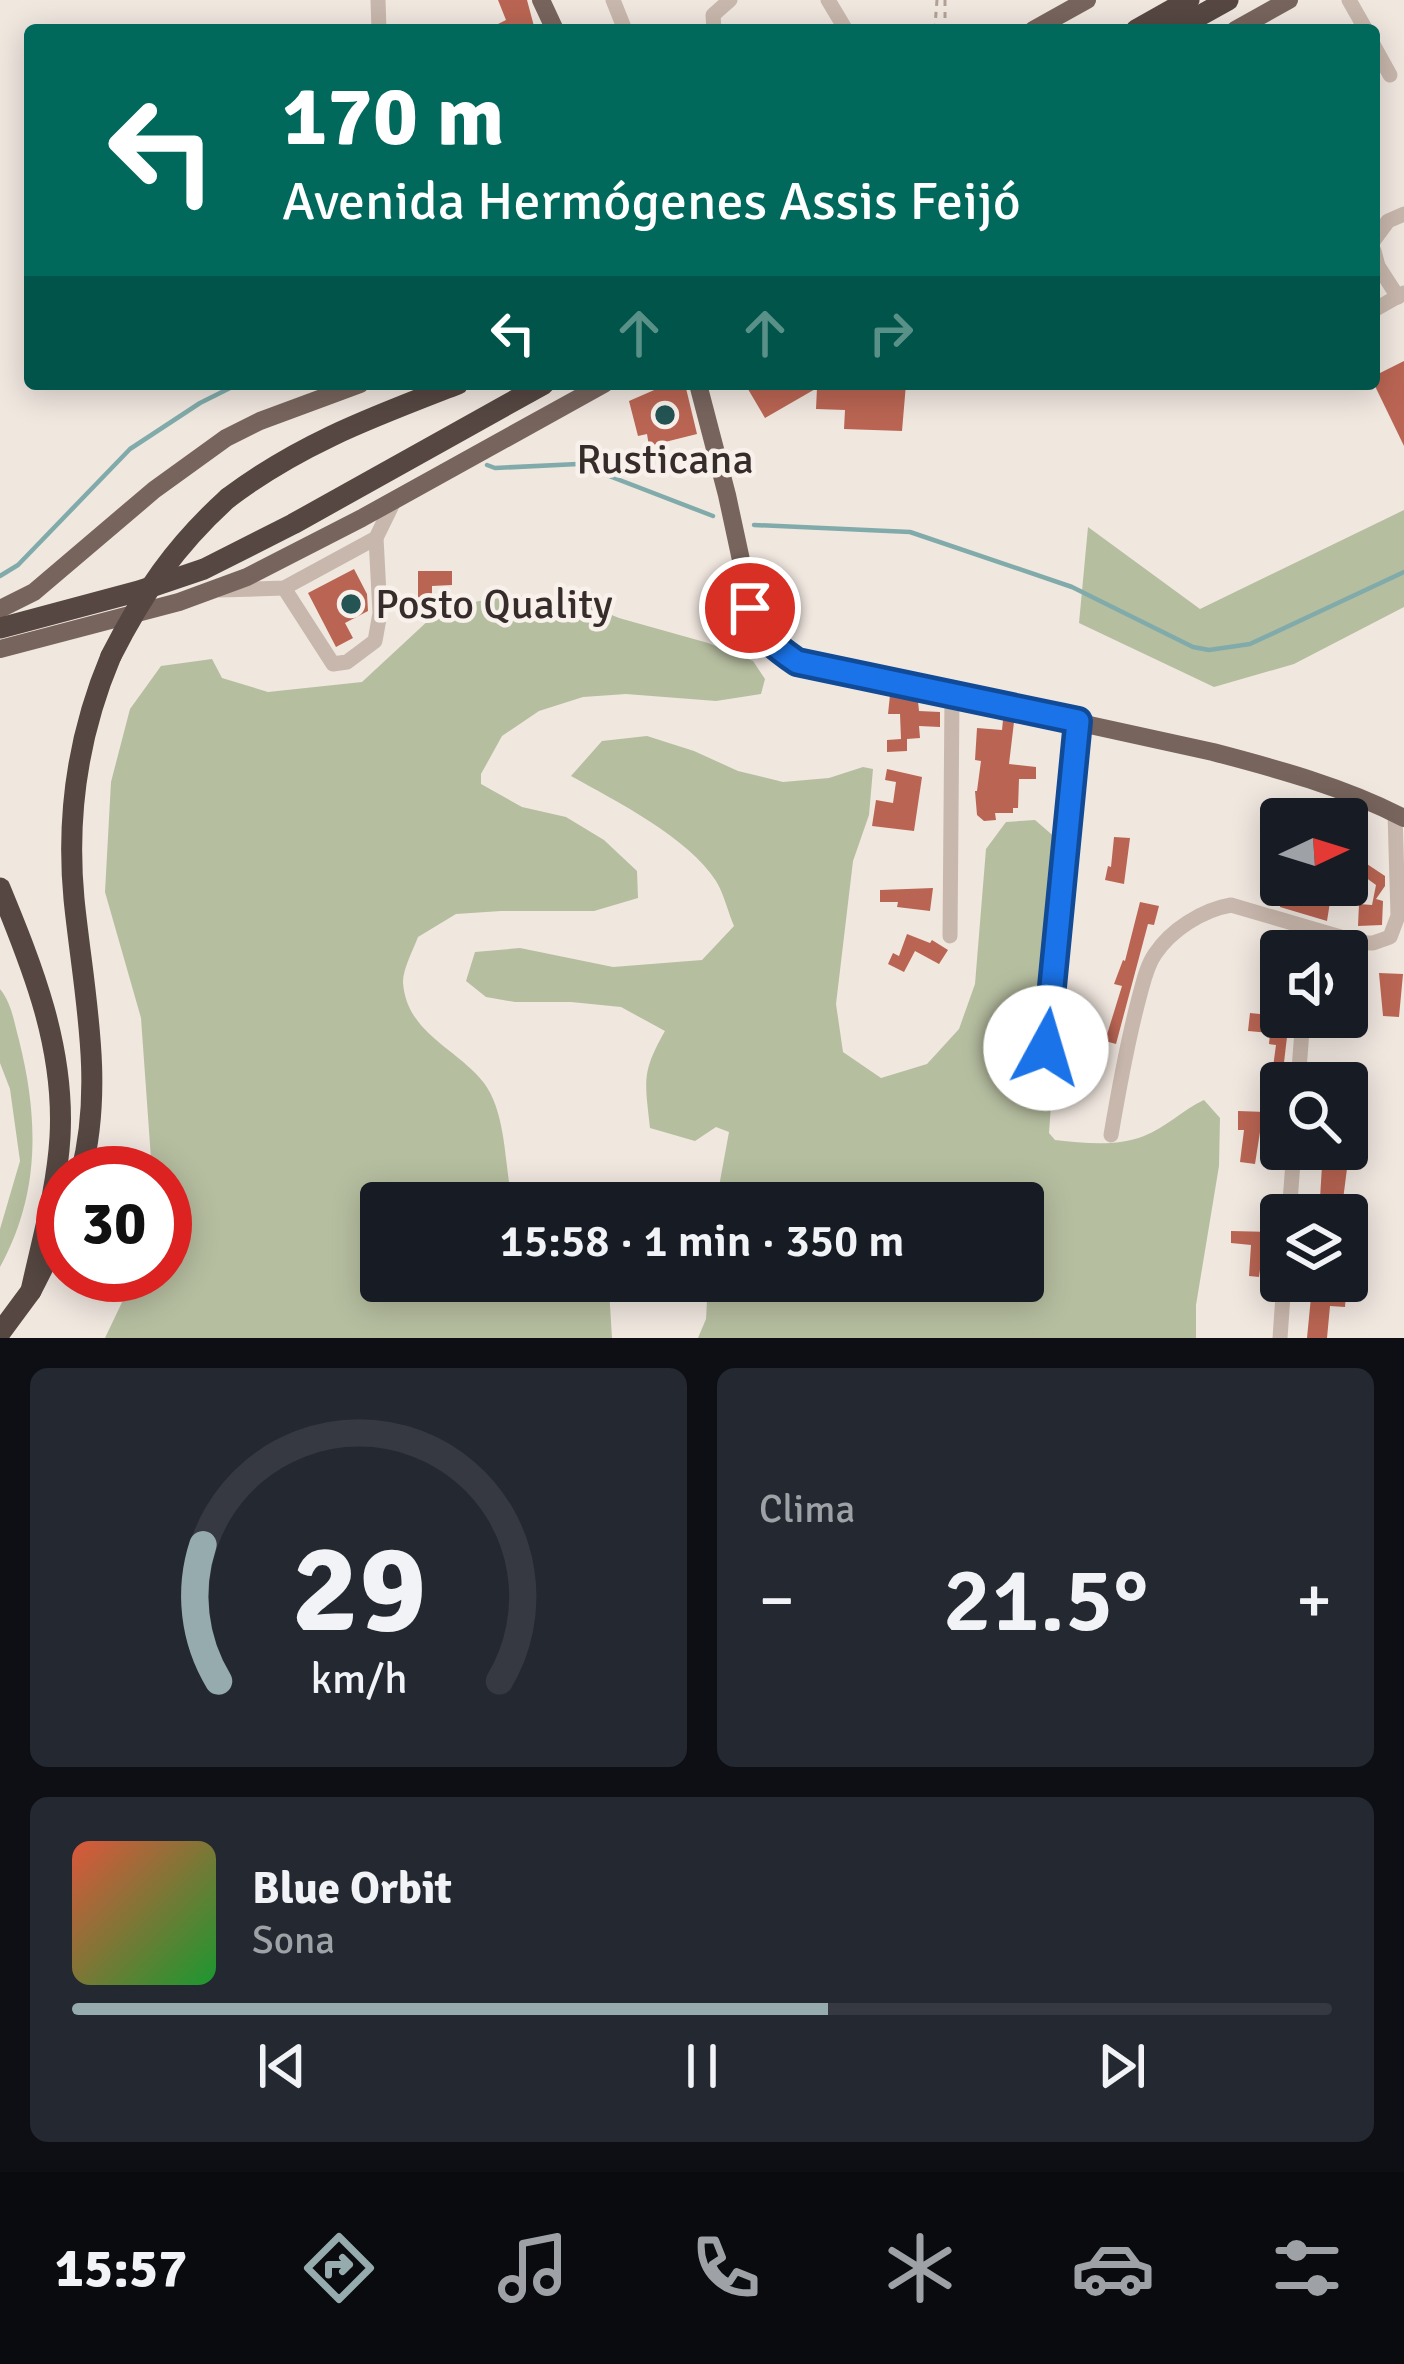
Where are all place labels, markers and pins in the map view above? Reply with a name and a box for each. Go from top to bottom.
marker: Rusticana [652,402,678,428]
place label: Rusticana [576,434,754,485]
pin [699,557,801,659]
place label: Posto Quality [375,579,613,630]
marker: Posto Quality [338,591,364,617]

